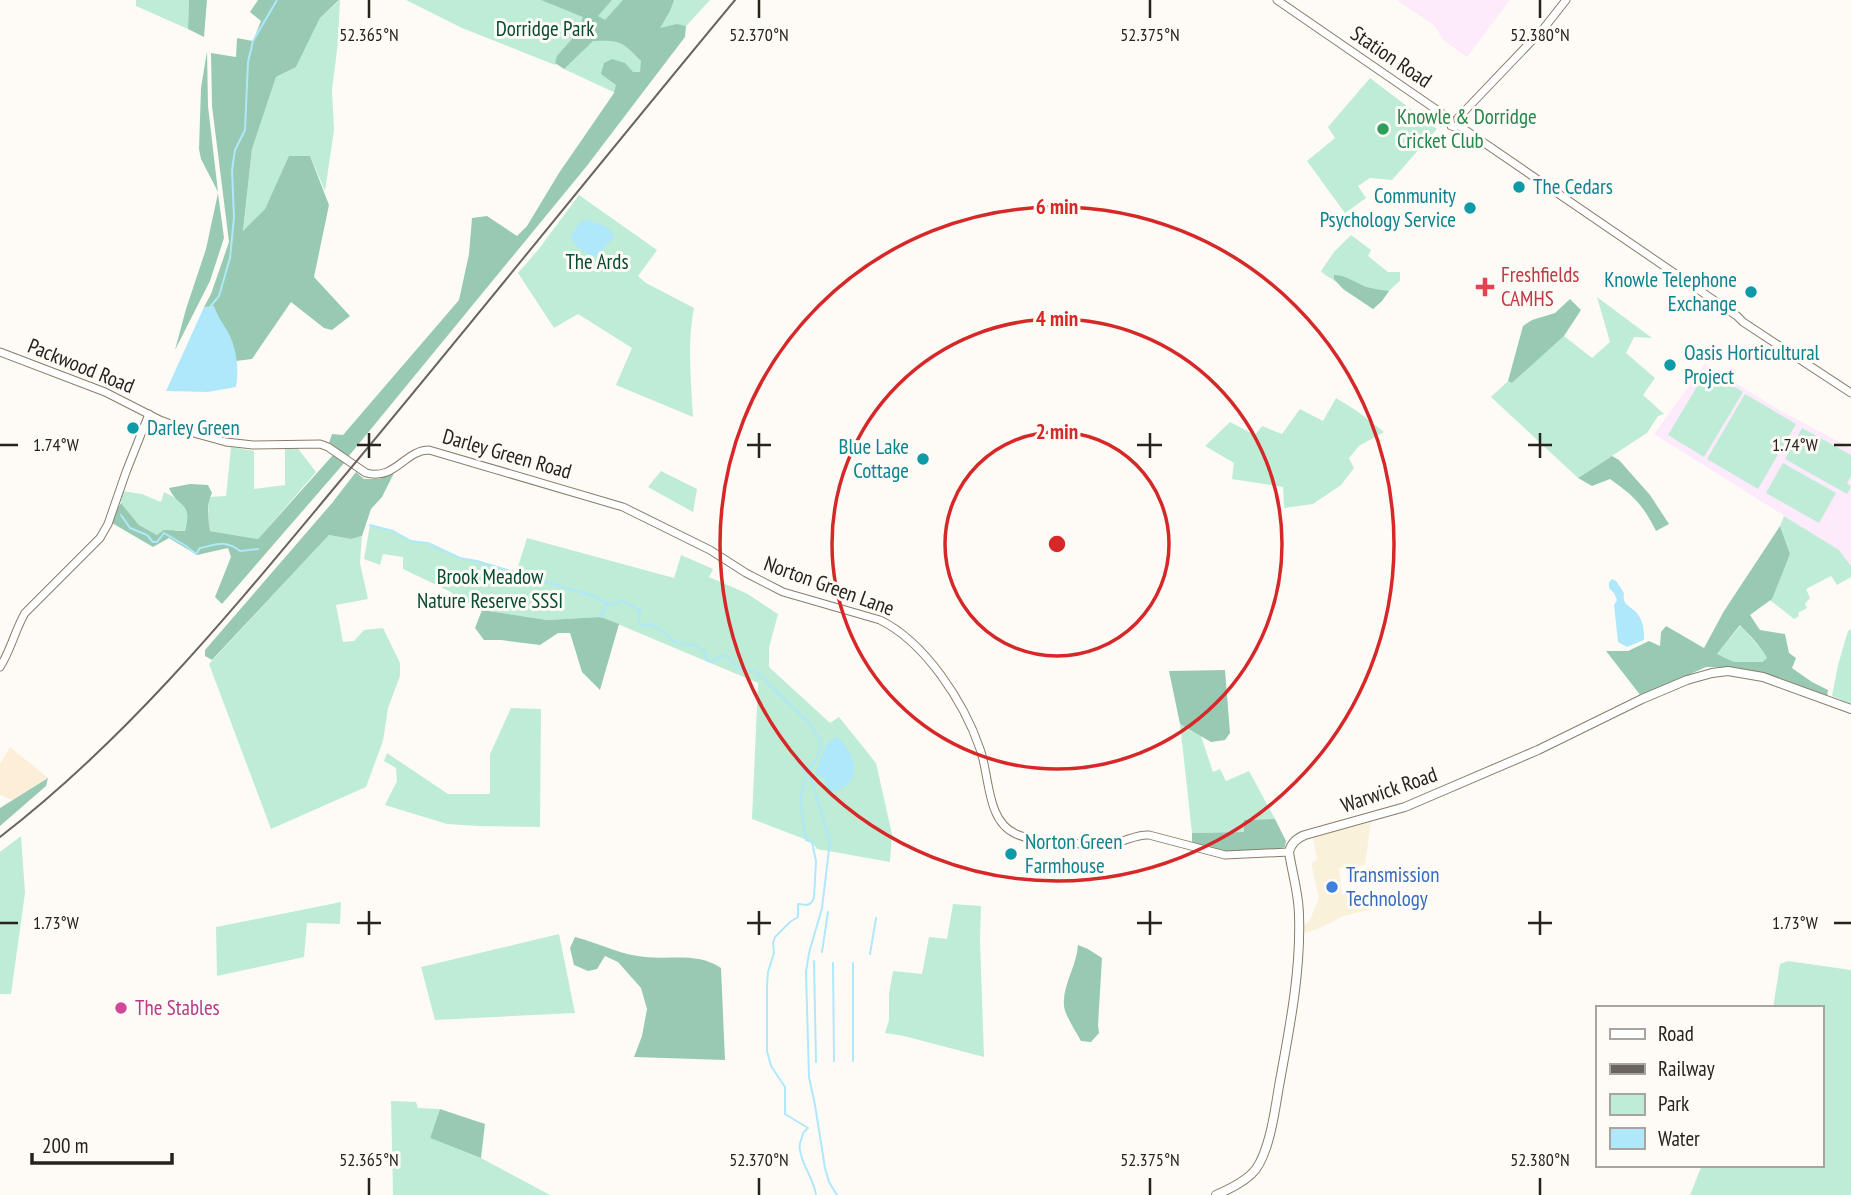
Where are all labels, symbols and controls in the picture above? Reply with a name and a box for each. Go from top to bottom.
park label: Dorridge Park [496,15,594,42]
street label: Station Road [1346,20,1437,94]
text: 52.365°N [339,23,399,46]
text: 52.370°N [729,23,789,46]
text: 52.375°N [1120,23,1180,46]
text: 52.380°N [1510,23,1570,46]
place label: Knowle & Dorridge Cricket Club [1397,103,1537,154]
marker: Knowle & Dorridge Cricket Club [1375,121,1391,137]
place label: The Cedars [1533,173,1613,200]
marker: The Cedars [1511,179,1527,195]
place label: Community Psychology Service [1320,182,1456,233]
text: 6 min [1036,193,1078,220]
marker: Community Psychology Service [1462,200,1478,216]
park label: The Ards [565,248,629,275]
place label: Freshfields CAMHS [1501,261,1579,312]
place label: Knowle Telephone Exchange [1604,266,1737,317]
marker: Freshfields CAMHS [1475,277,1495,297]
marker: Knowle Telephone Exchange [1743,284,1759,300]
text: 4 min [1036,305,1078,332]
street label: Packwood Road [24,332,138,399]
place label: Oasis Horticultural Project [1684,339,1820,390]
marker: Oasis Horticultural Project [1662,357,1678,373]
place label: Darley Green [147,414,240,441]
text: 2 min [1036,418,1078,445]
marker: Darley Green [125,420,141,436]
street label: Darley Green Road [440,422,575,485]
text: 1.74°W [33,433,79,456]
place label: Blue Lake Cottage [839,433,909,484]
text: 1.74°W [1772,433,1818,456]
marker: Blue Lake Cottage [915,451,931,467]
centre of rings [1045,532,1069,556]
street label: Norton Green Lane [760,549,898,622]
park label: Brook Meadow Nature Reserve SSSI [417,563,563,614]
street label: Warwick Road [1337,760,1440,819]
place label: Norton Green Farmhouse [1025,828,1122,879]
marker: Norton Green Farmhouse [1003,846,1019,862]
place label: Transmission Technology [1346,861,1439,912]
marker: Transmission Technology [1324,879,1340,895]
text: 1.73°W [33,911,79,934]
text: 1.73°W [1772,911,1818,934]
place label: The Stables [135,994,220,1021]
marker: The Stables [113,1000,129,1016]
legend [1596,1006,1823,1167]
text: Road [1658,1020,1694,1047]
text: Railway [1658,1055,1715,1082]
text: Park [1658,1090,1689,1117]
scale bar [32,1122,172,1166]
text: Water [1658,1125,1700,1152]
text: 200 m [42,1132,88,1159]
text: 52.365°N [339,1148,399,1171]
text: 52.370°N [729,1148,789,1171]
text: 52.375°N [1120,1148,1180,1171]
text: 52.380°N [1510,1148,1570,1171]

